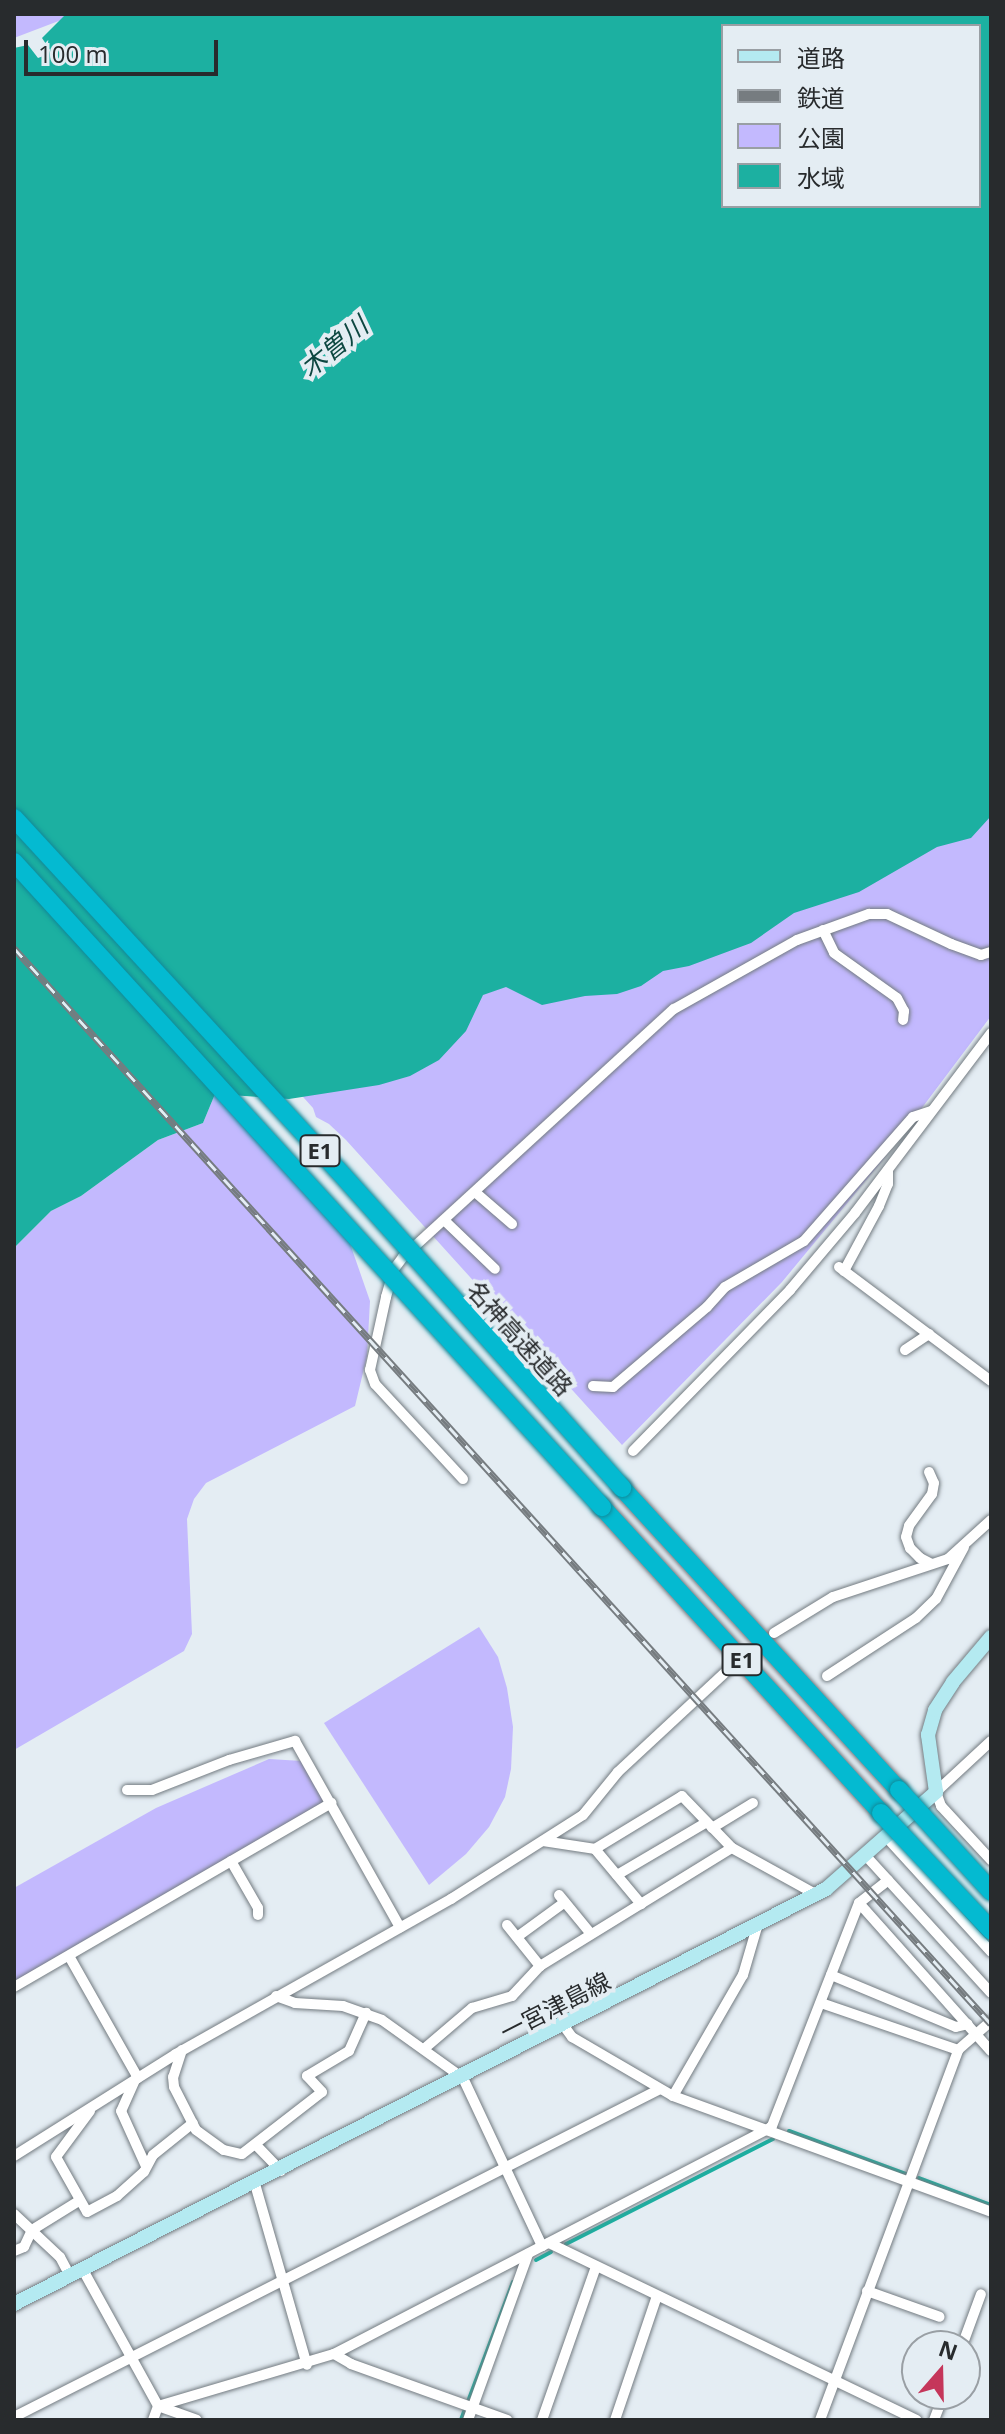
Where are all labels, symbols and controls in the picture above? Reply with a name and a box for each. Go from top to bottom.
scale bar [28,24,222,74]
legend [721,24,981,208]
text: 100 m [38,37,108,70]
text: 道路 [797,41,845,74]
text: 鉄道 [797,81,845,114]
text: 公園 [797,121,845,154]
text: 水域 [797,161,845,194]
water label: 木曽川 [294,310,374,384]
road number: E1 [298,1133,342,1169]
street label: 名神高速道路 [461,1275,579,1401]
road number: E1 [720,1642,764,1678]
street label: 一宮津島線 [495,1966,615,2046]
north arrow [901,2330,981,2410]
text: N [935,2332,962,2366]

